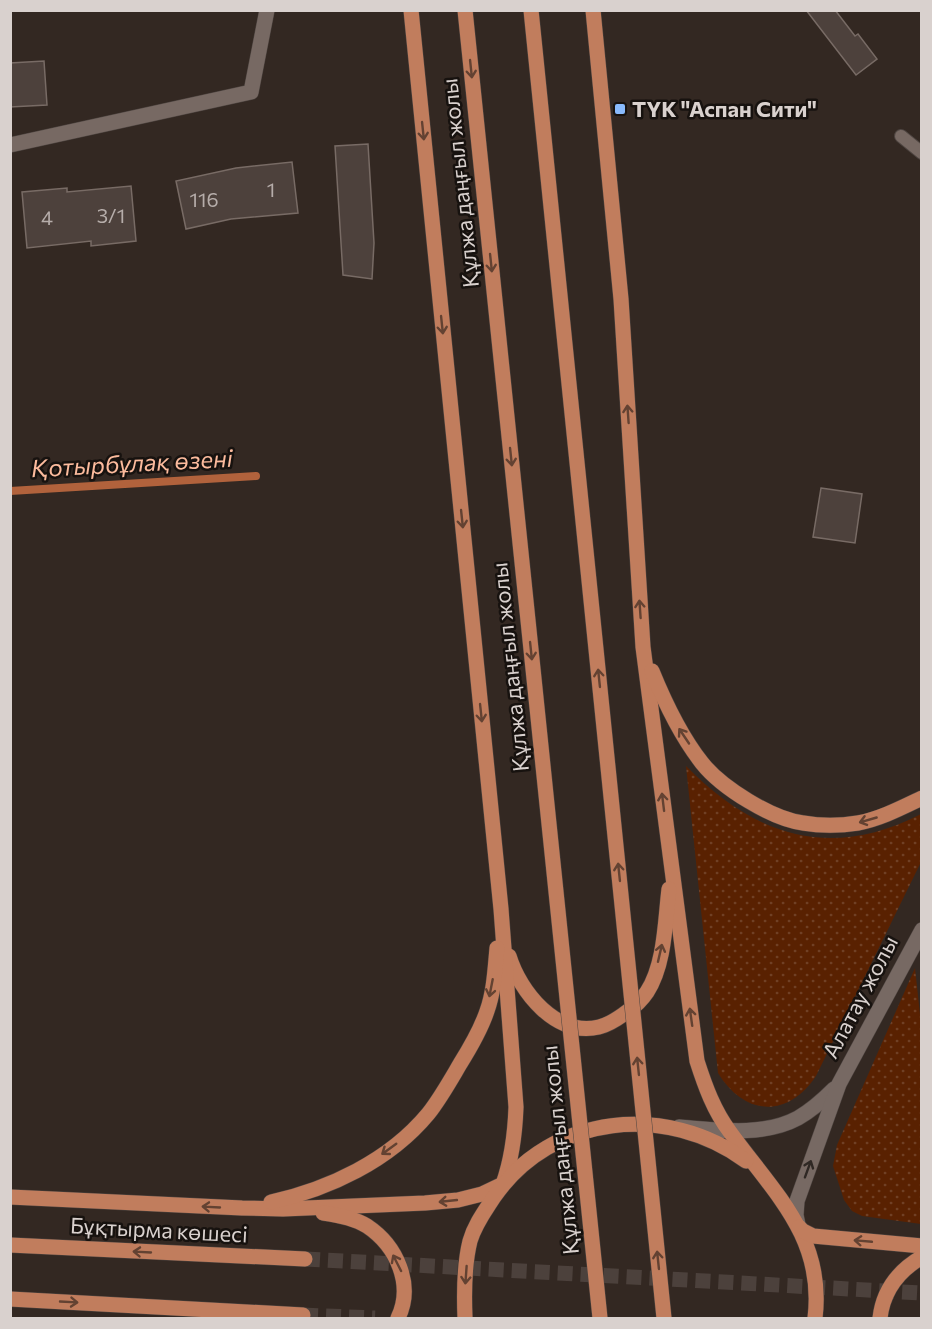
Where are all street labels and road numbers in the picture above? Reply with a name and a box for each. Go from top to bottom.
street label: Құлжа даңғыл жолы [435,77,484,289]
street label: Құлжа даңғыл жолы [485,561,534,773]
street label: Алатау жолы [816,931,903,1063]
street label: Құлжа даңғыл жолы [535,1044,584,1256]
street label: Бұқтырма көшесі [70,1211,248,1248]

